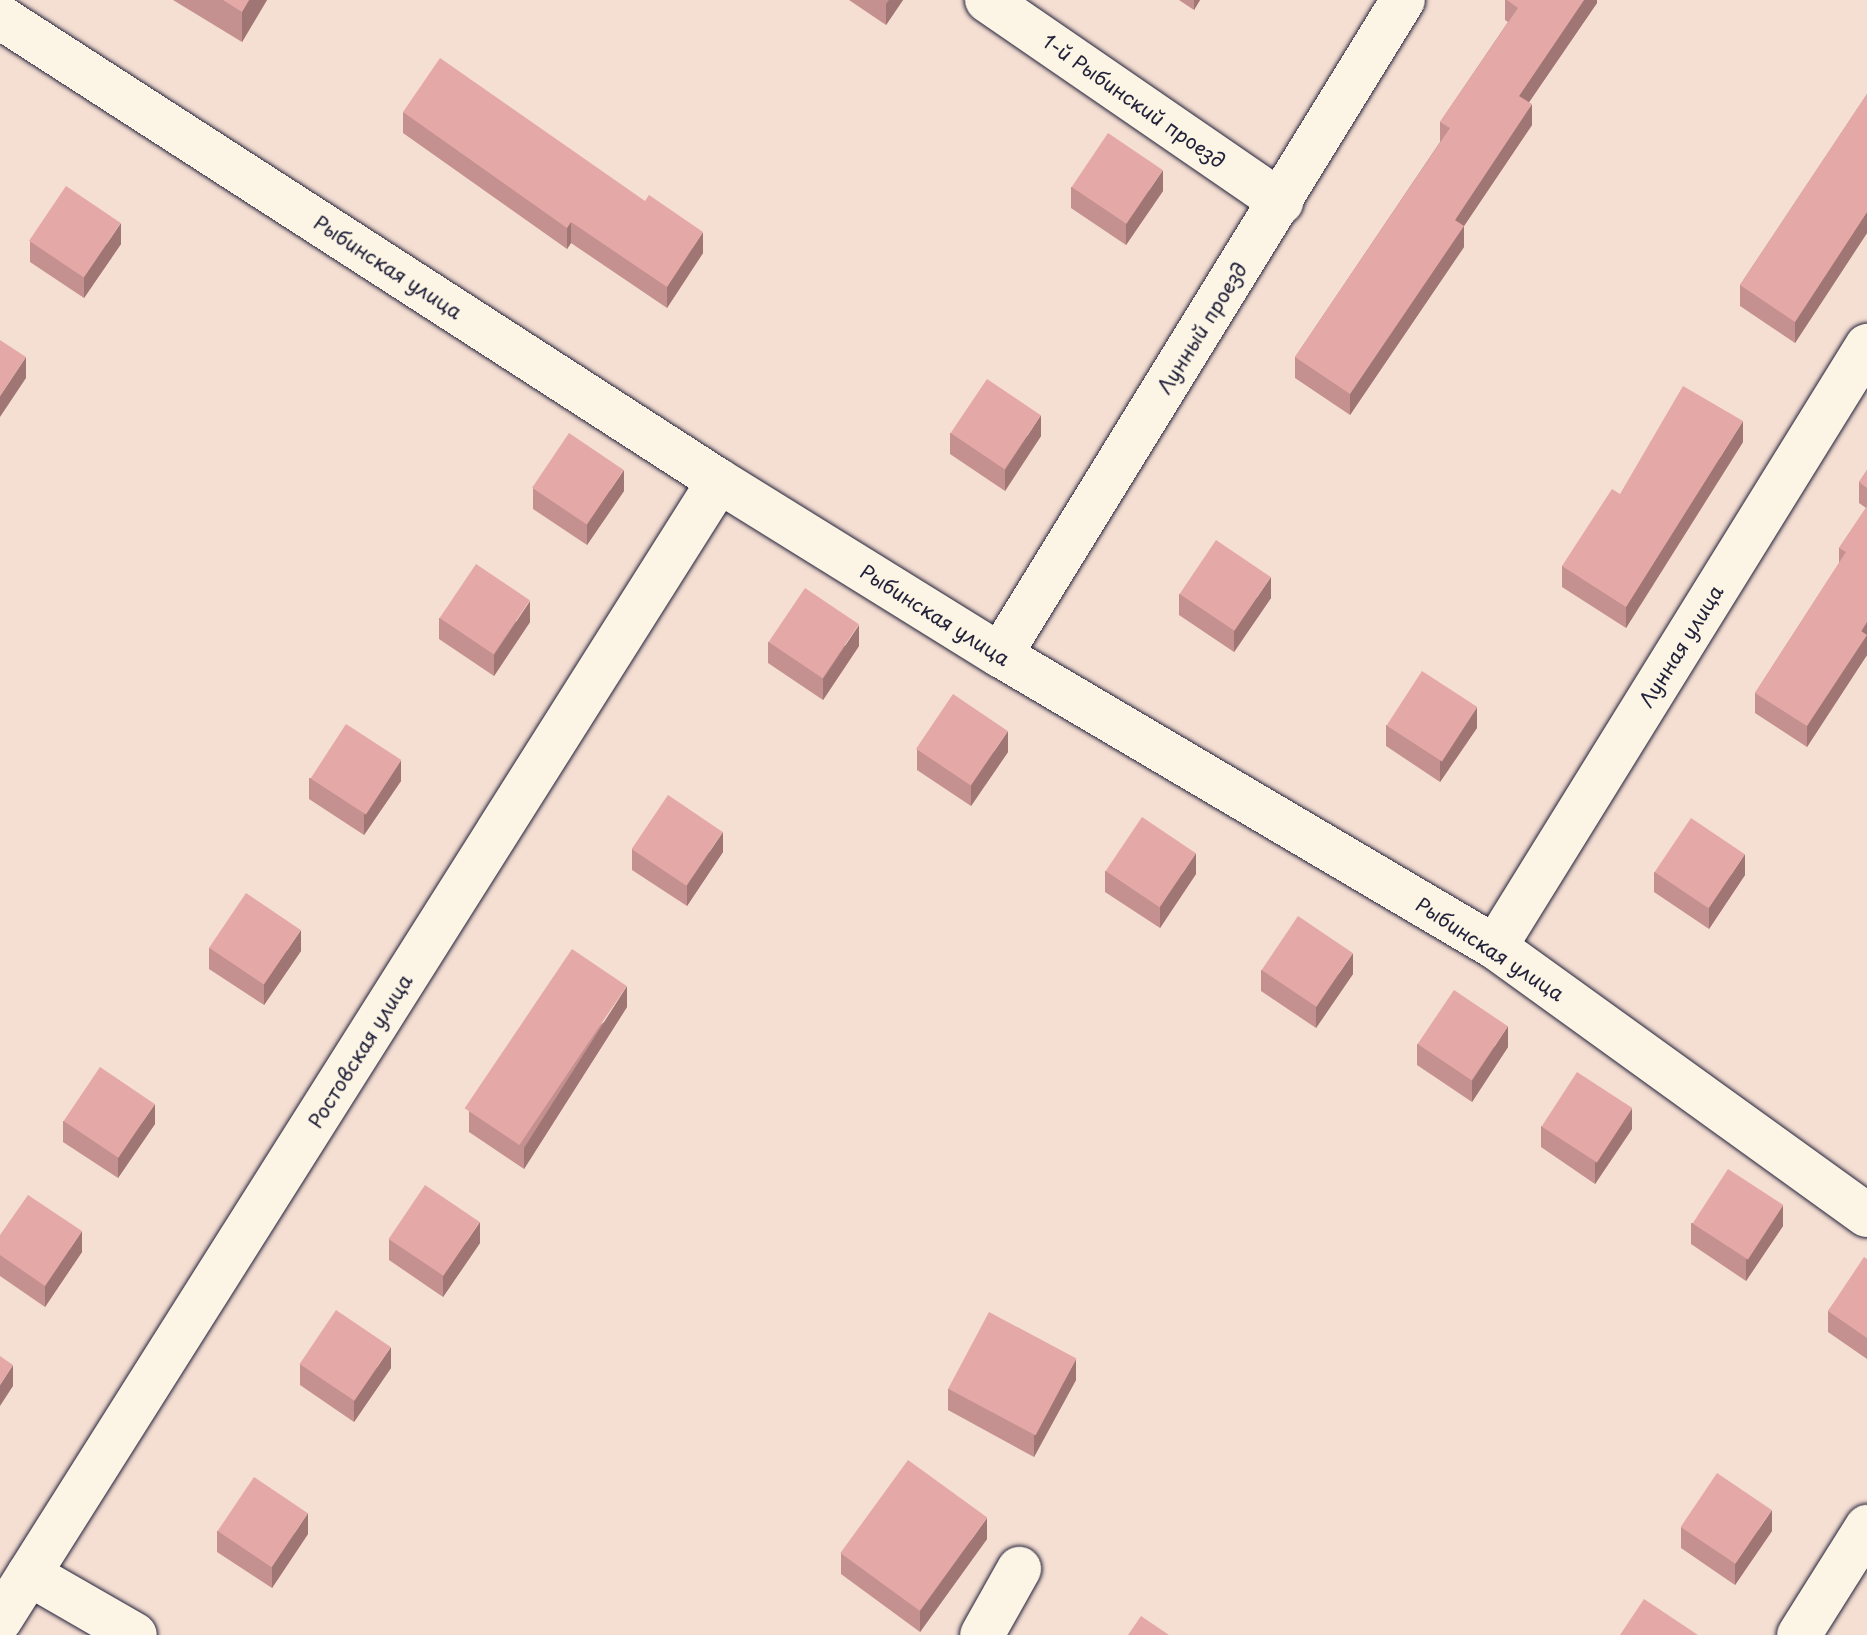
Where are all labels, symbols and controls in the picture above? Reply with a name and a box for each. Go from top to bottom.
street label: 1-й Рыбинский проезд [1038,29,1230,173]
street label: Рыбинская улица [309,210,467,324]
street label: Лунный проезд [1152,258,1252,398]
street label: Рыбинская улица [855,559,1015,671]
street label: Лунная улица [1634,580,1728,712]
street label: Рыбинская улица [1411,892,1569,1006]
street label: Ростовская улица [303,969,417,1133]

